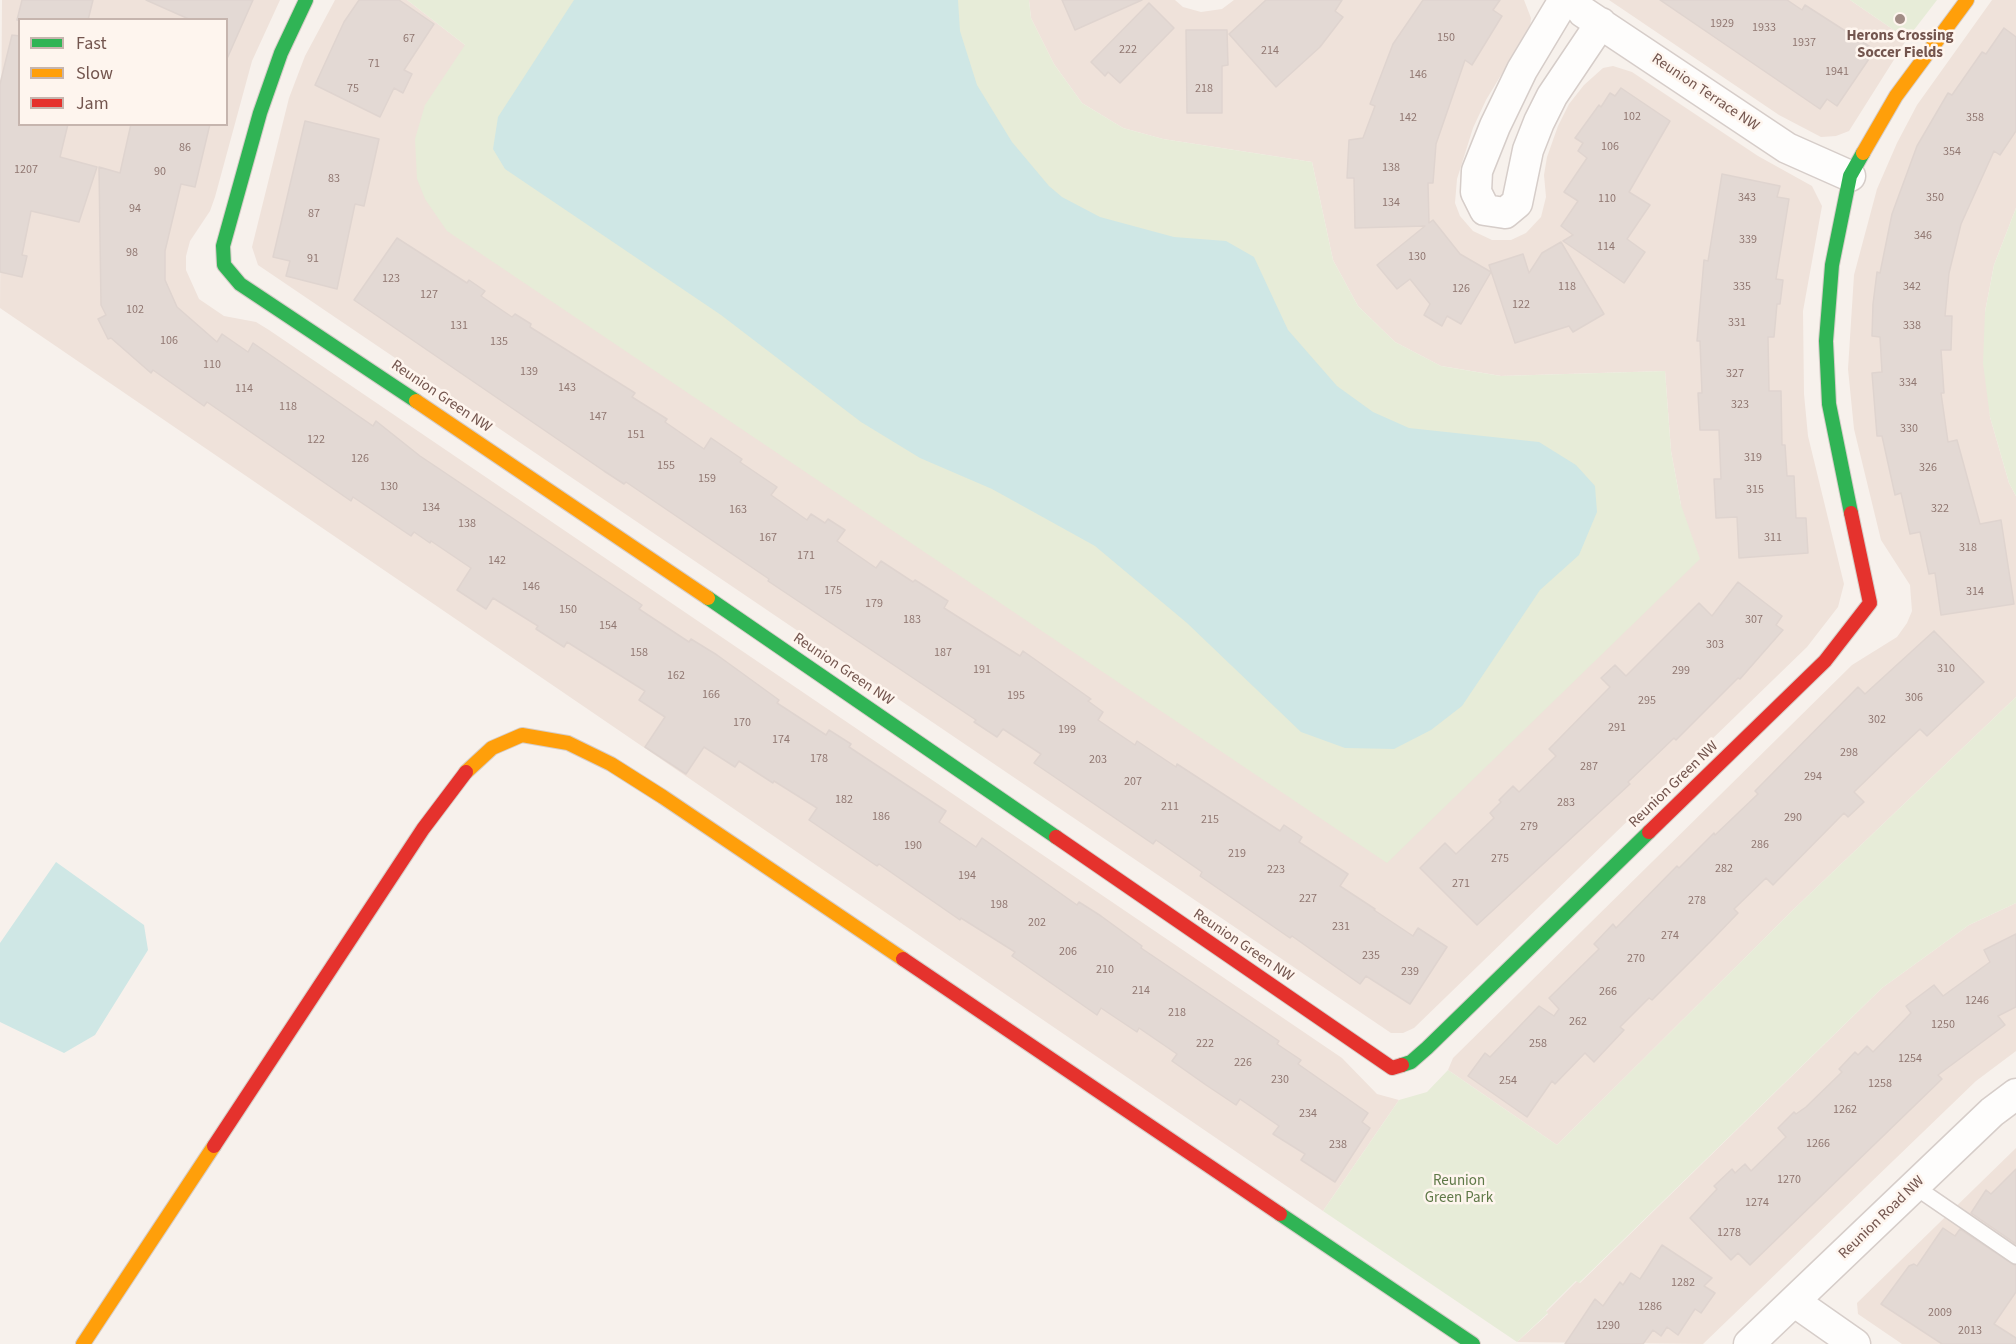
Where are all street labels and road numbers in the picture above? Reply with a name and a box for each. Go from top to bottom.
street label: Reunion Terrace NW [1648,50,1762,136]
street label: Reunion Green NW [387,357,495,437]
street label: Reunion Green NW [789,630,897,710]
street label: Reunion Green NW [1626,738,1722,832]
street label: Reunion Green NW [1189,906,1297,986]
street label: Reunion Road NW [1835,1173,1929,1263]

